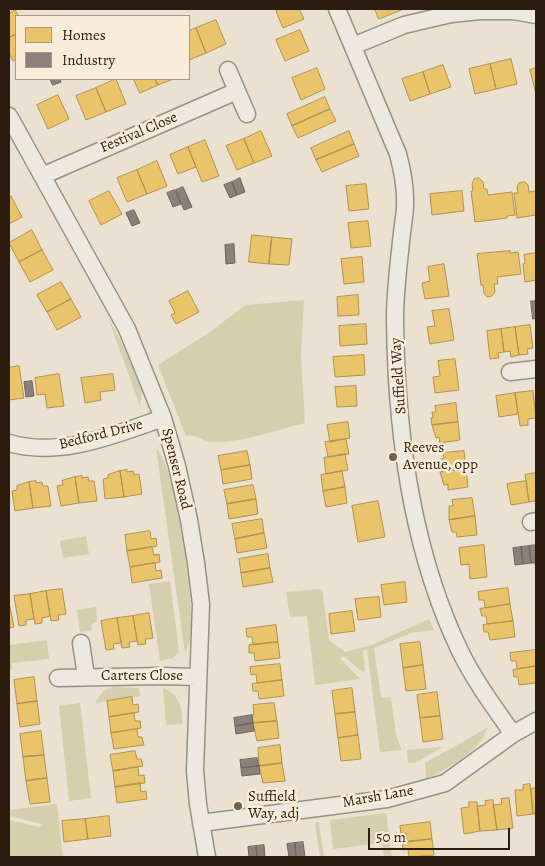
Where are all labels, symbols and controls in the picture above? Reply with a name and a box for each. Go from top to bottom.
legend [15,15,190,80]
text: Homes [62,25,106,45]
text: Industry [62,50,115,70]
street label: Festival Close [98,109,180,157]
street label: Suffield Way [387,337,411,415]
street label: Bedford Drive [57,416,145,454]
street label: Spenser Road [157,426,195,512]
place label: Reeves Avenue, opp [403,439,478,474]
marker: Reeves Avenue, opp [387,451,399,463]
street label: Carters Close [101,667,183,685]
street label: Marsh Lane [341,782,415,812]
place label: Suffield Way, adj [248,788,299,823]
marker: Suffield Way, adj [232,800,244,812]
scale bar [370,818,512,850]
text: 50 m [376,827,406,847]

